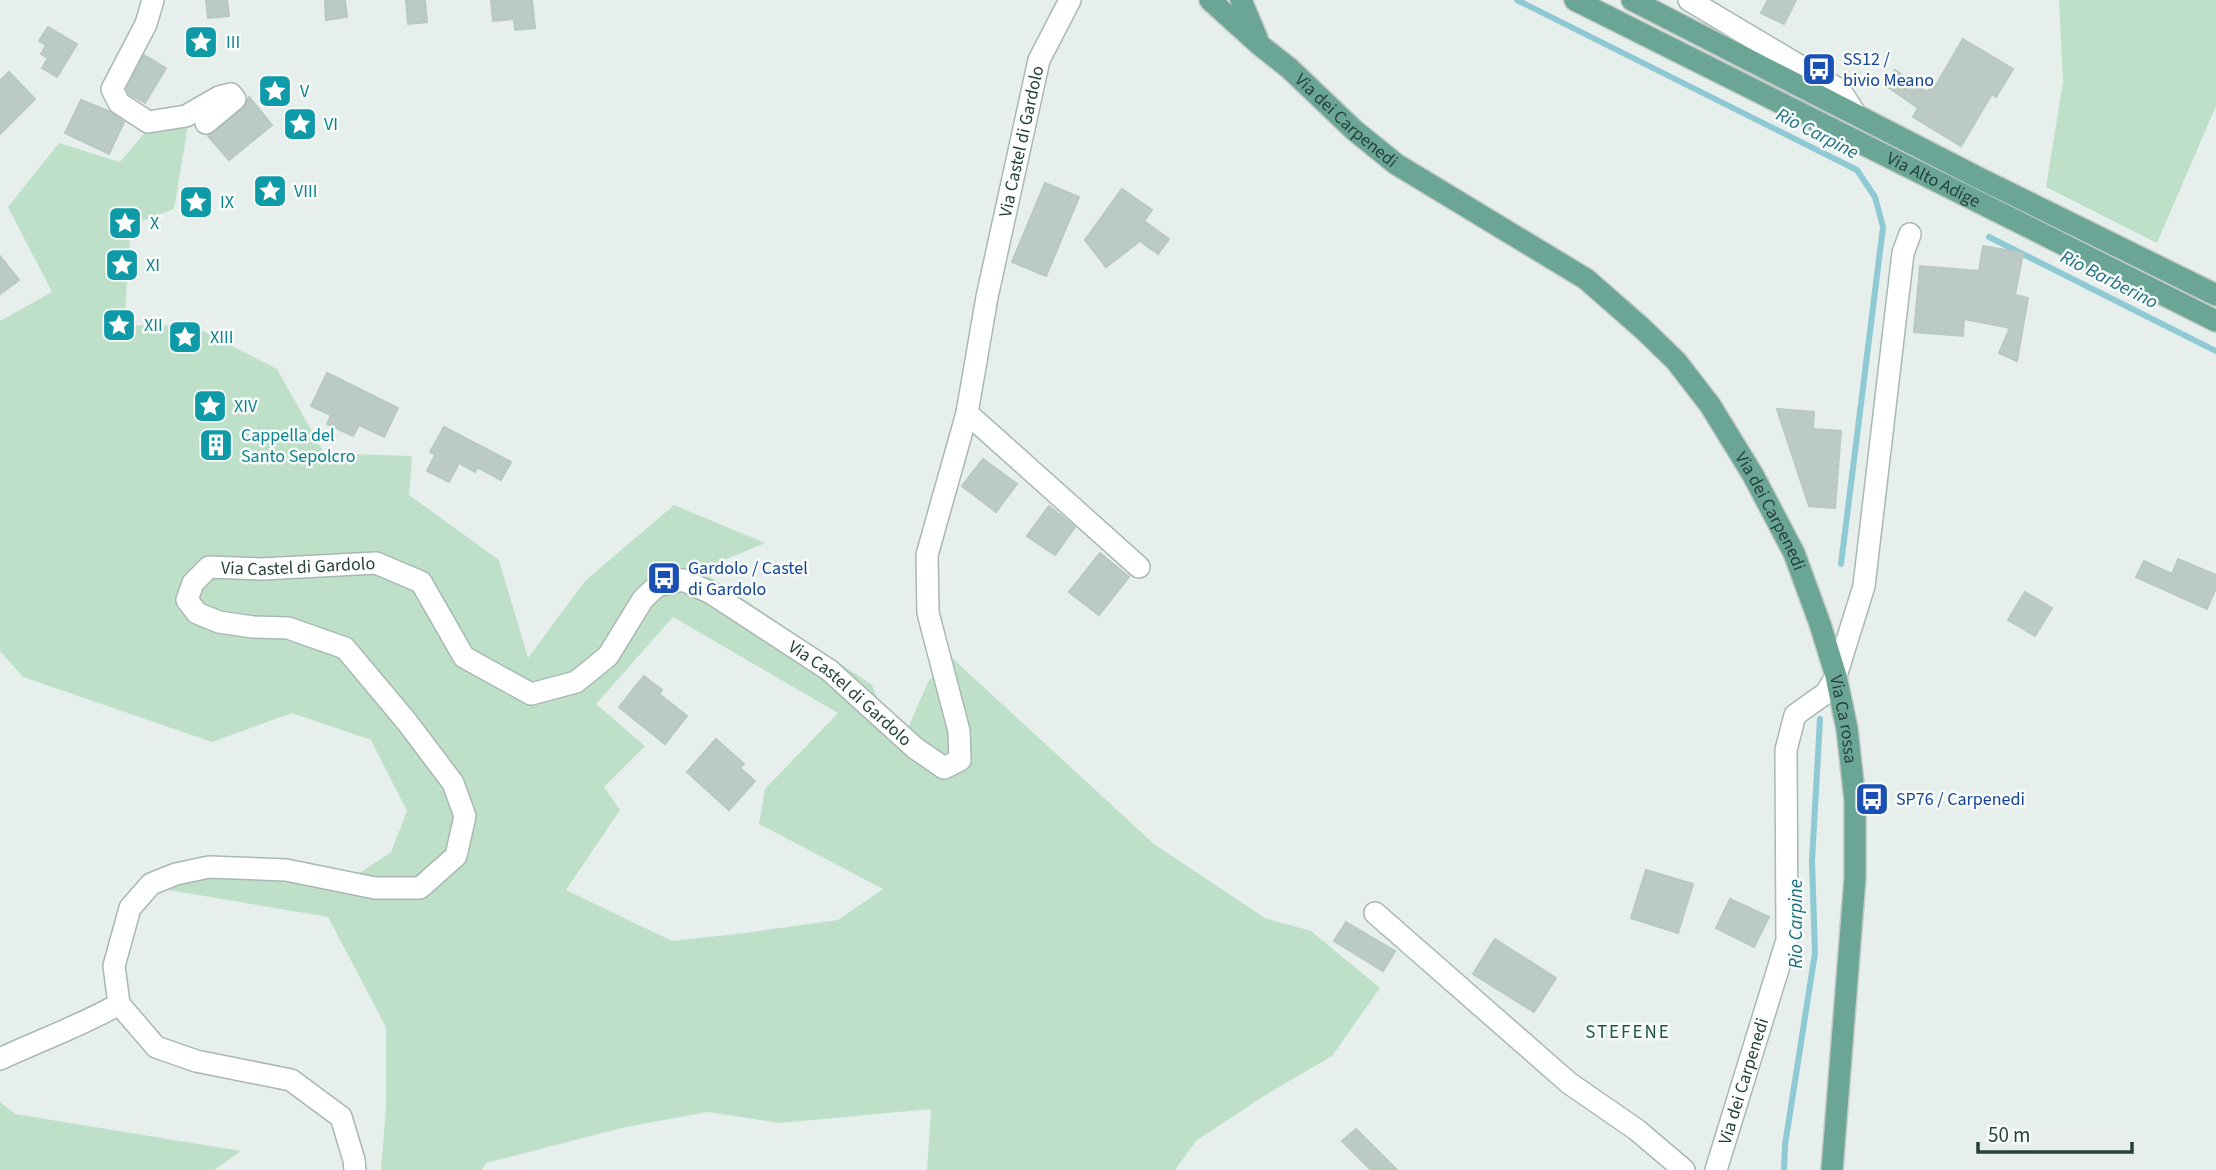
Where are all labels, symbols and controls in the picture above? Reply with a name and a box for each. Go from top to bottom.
place icon: III [182,23,220,61]
place label: III [226,30,240,55]
place label: SS12 / bivio Meano [1843,47,1934,93]
bus stop icon: SS12 / bivio Meano [1800,50,1838,88]
street label: Via Castel di Gardolo [992,63,1050,219]
street label: Via dei Carpenedi [1289,67,1403,173]
place icon: V [256,72,294,110]
place label: V [300,79,310,104]
water label: Rio Carpine [1771,102,1863,166]
place icon: VI [281,105,319,143]
place label: VI [324,112,338,137]
street label: Via Alto Adige [1882,146,1985,214]
place icon: VIII [251,172,289,210]
place label: VIII [294,179,317,204]
place icon: IX [177,183,215,221]
place label: IX [220,190,234,215]
place icon: X [106,204,144,242]
place label: X [150,211,159,236]
water label: Rio Barberino [2056,244,2163,316]
place icon: XI [103,246,141,284]
place label: XI [146,253,160,278]
place icon: XII [100,306,138,344]
place label: XII [144,313,163,338]
place icon: XIII [166,318,204,356]
place label: XIII [210,325,233,350]
place icon: XIV [191,387,229,425]
place label: XIV [234,394,258,419]
place label: Cappella del Santo Sepolcro [241,423,356,469]
building icon: Cappella del Santo Sepolcro [197,426,235,464]
street label: Via dei Carpenedi [1729,447,1812,574]
street label: Via Castel di Gardolo [220,551,376,582]
place label: Gardolo / Castel di Gardolo [688,556,808,602]
bus stop icon: Gardolo / Castel di Gardolo [645,559,683,597]
street label: Via Castel di Gardolo [783,634,917,752]
street label: Via Ca rossa [1824,673,1863,765]
bus stop icon: SP76 / Carpenedi [1853,780,1891,818]
place label: SP76 / Carpenedi [1896,787,2025,812]
water label: Rio Carpine [1783,879,1810,969]
street label: Via dei Carpenedi [1712,1015,1775,1147]
district label: STEFENE [1585,1019,1671,1046]
scale bar [1978,1110,2132,1154]
text: 50 m [1988,1120,2030,1150]

